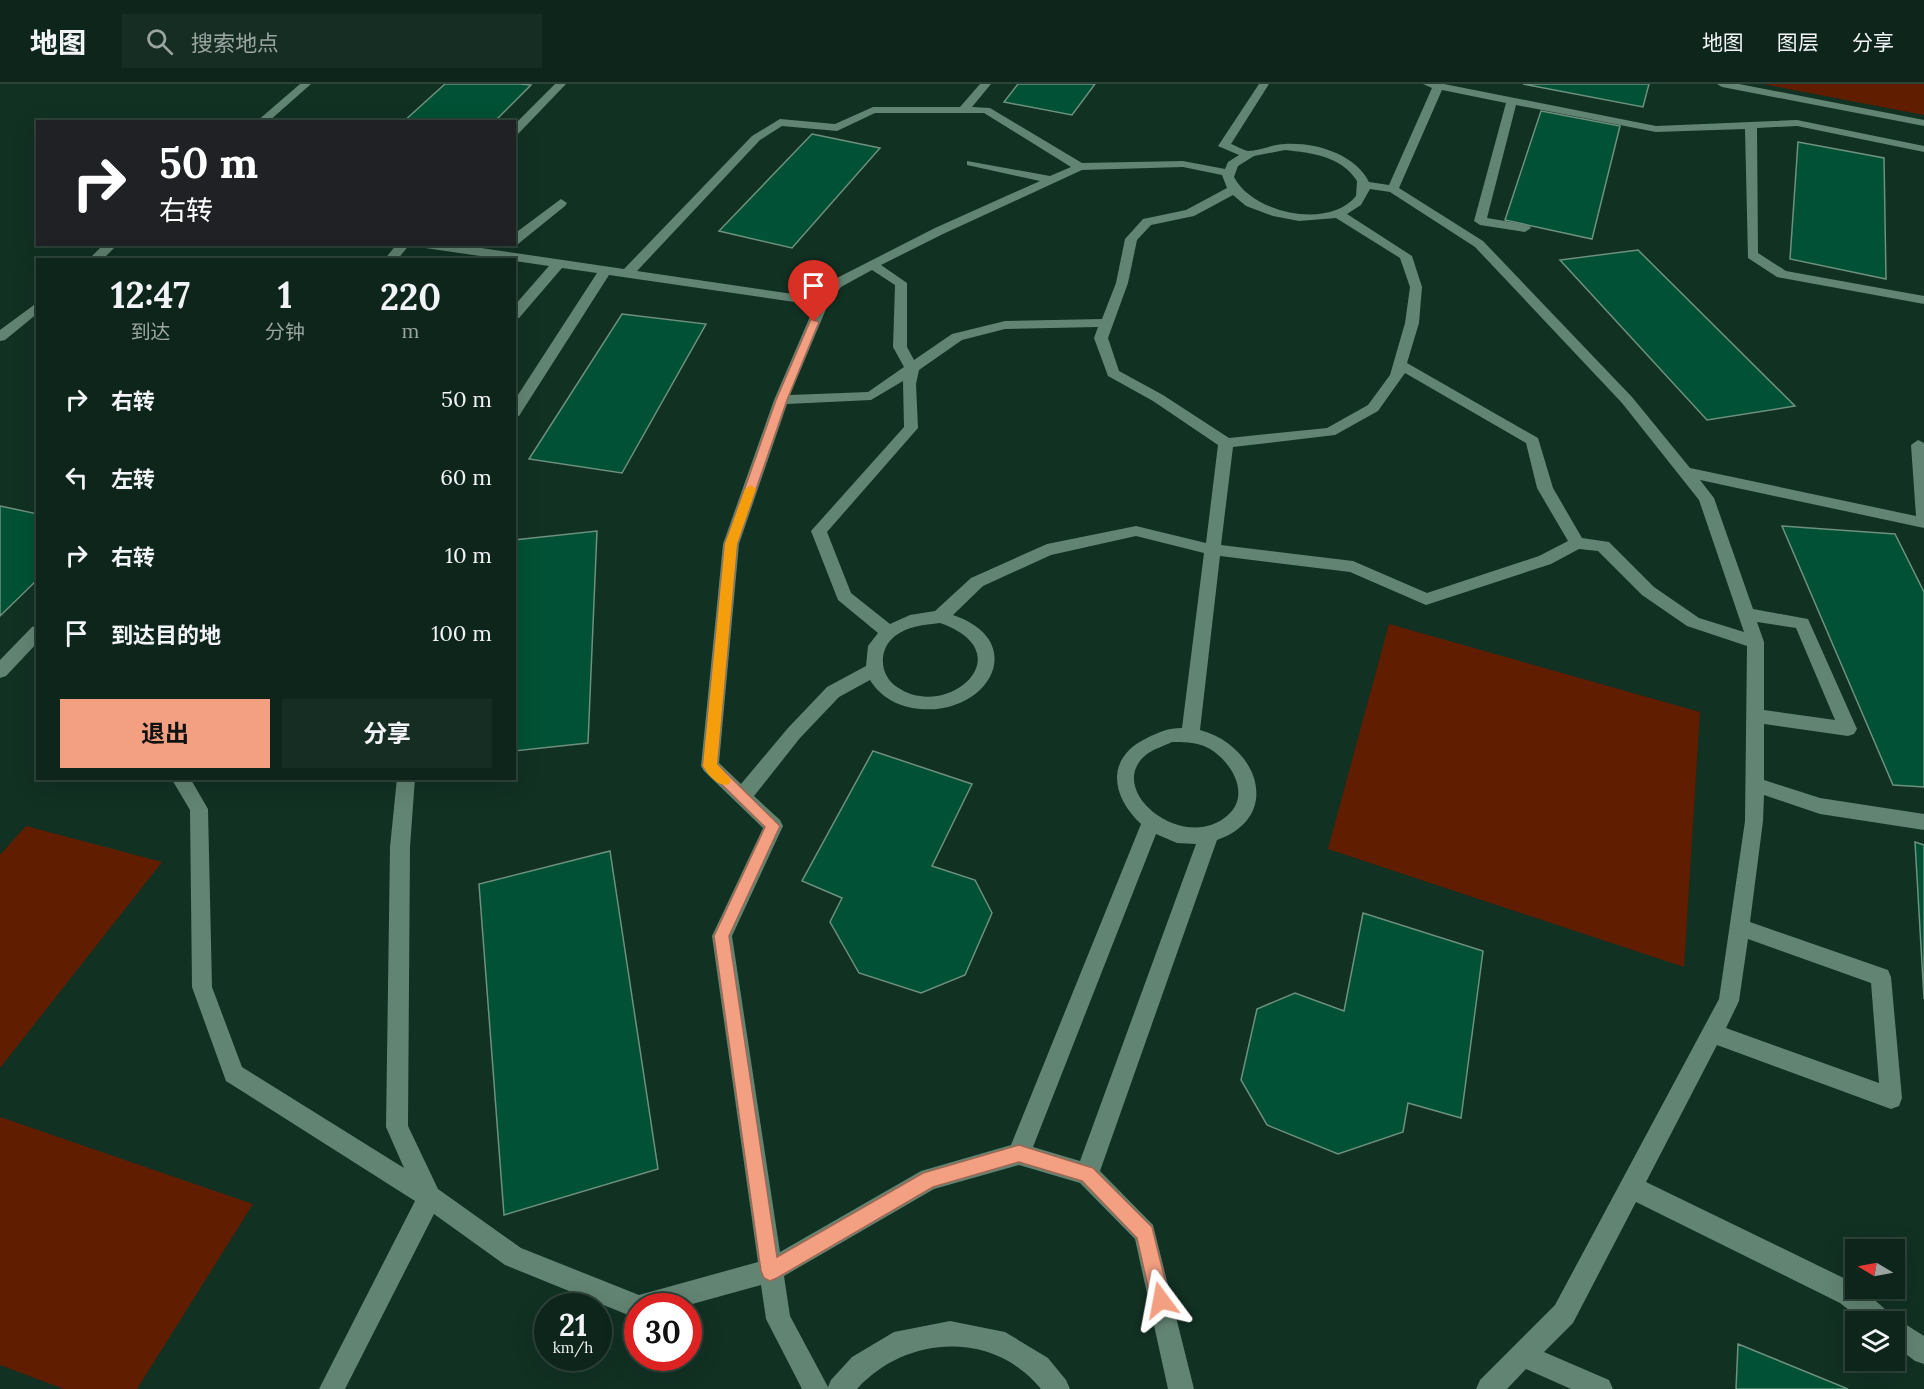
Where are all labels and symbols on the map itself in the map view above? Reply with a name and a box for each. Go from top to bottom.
pin [788,260,839,322]
north arrow [1845,1239,1905,1299]
position arrow [1129,1268,1193,1332]
speed limit sign: 30 [624,1293,702,1371]

